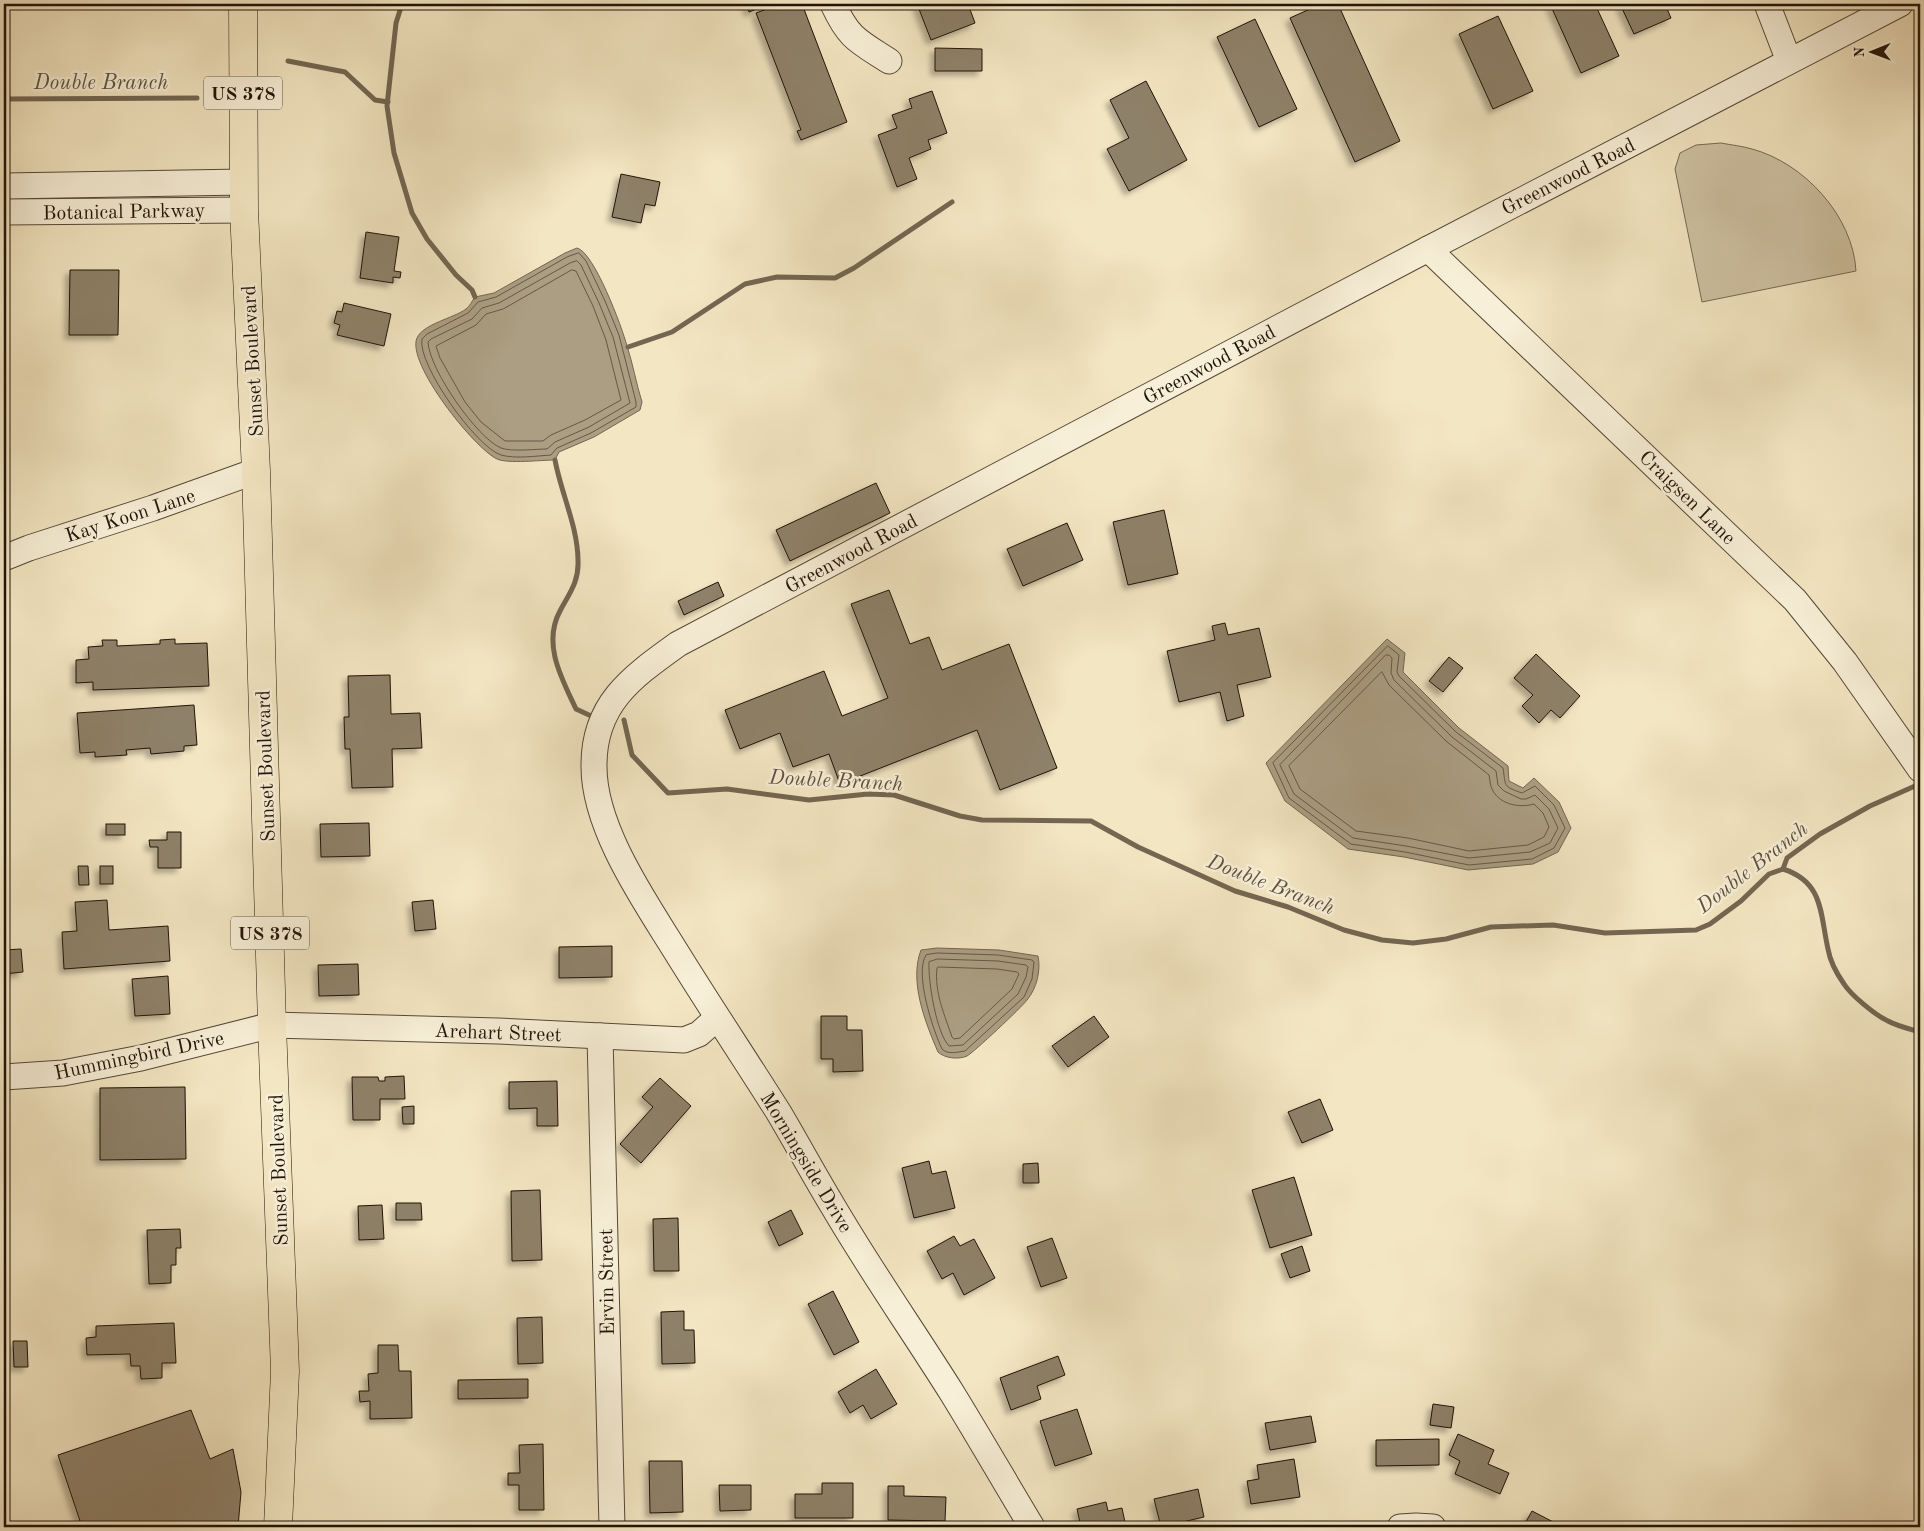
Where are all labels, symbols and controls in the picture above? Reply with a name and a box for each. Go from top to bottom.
north arrow [1846,28,1896,78]
text: N [1853,46,1867,58]
water label: Double Branch [33,73,169,94]
road number: US 378 [204,76,282,110]
street label: Greenwood Road [1499,136,1639,220]
street label: Botanical Parkway [43,202,206,224]
street label: Sunset Boulevard [240,285,268,437]
street label: Greenwood Road [1140,322,1279,409]
street label: Craigsen Lane [1635,448,1739,549]
street label: Kay Koon Lane [63,486,198,547]
street label: Greenwood Road [782,511,921,598]
street label: Sunset Boulevard [254,690,280,842]
water label: Double Branch [767,767,904,796]
water label: Double Branch [1693,818,1813,918]
water label: Double Branch [1203,851,1337,919]
road number: US 378 [231,916,309,950]
street label: Arehart Street [434,1022,562,1046]
street label: Hummingbird Drive [53,1029,226,1085]
street label: Morningside Drive [755,1089,855,1237]
street label: Sunset Boulevard [267,1094,293,1246]
street label: Ervin Street [597,1228,619,1336]

